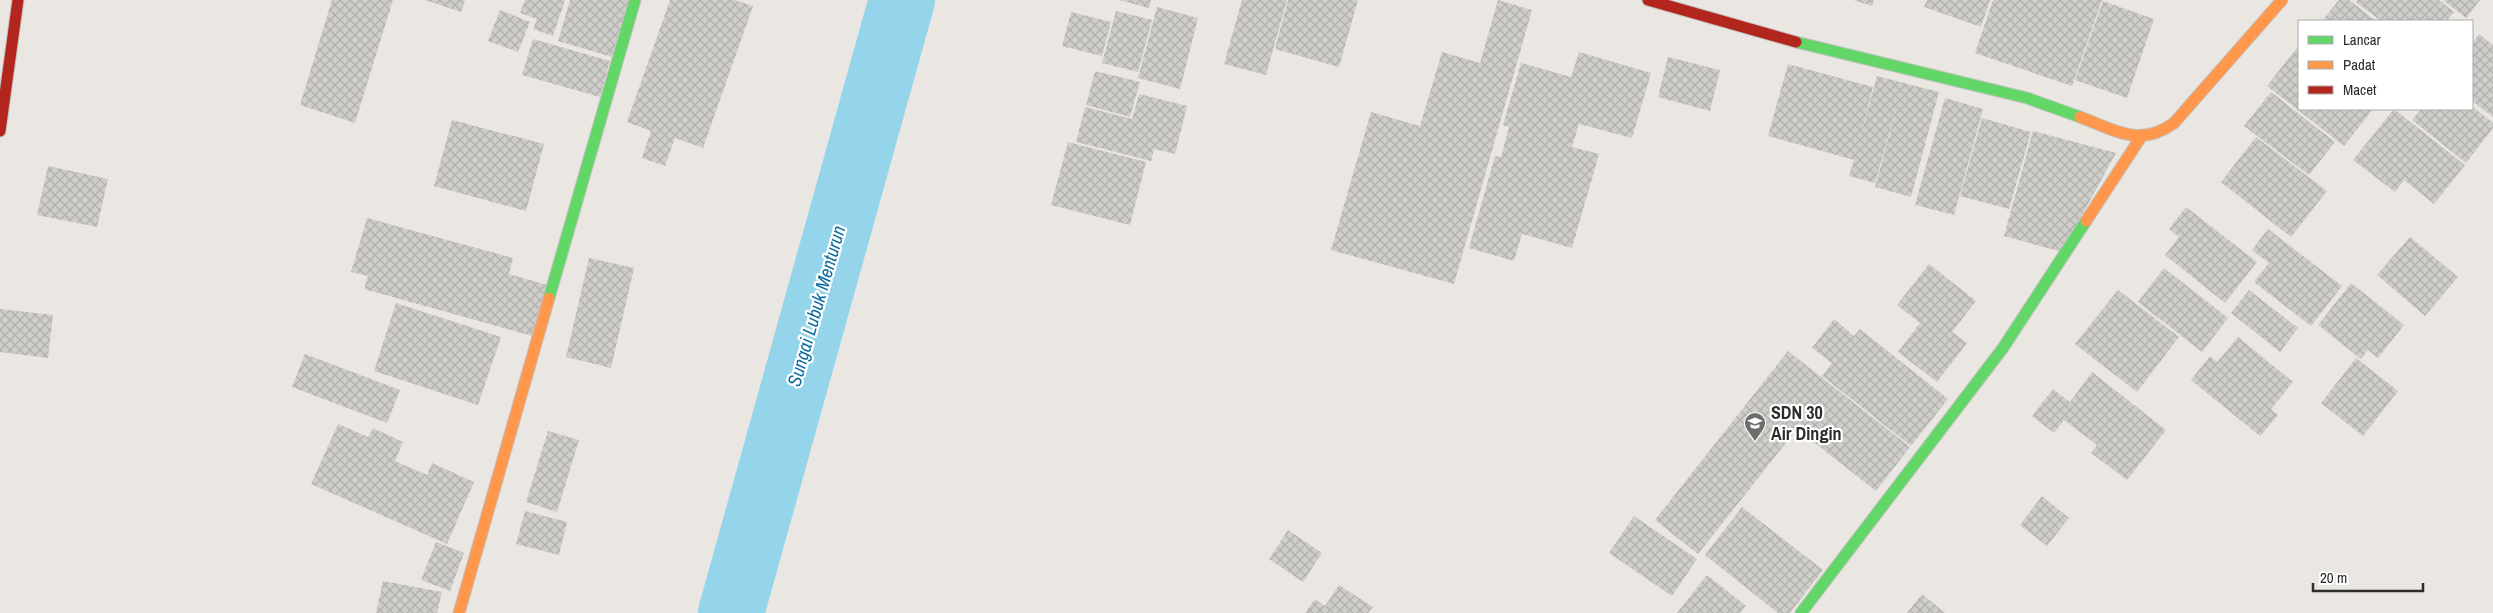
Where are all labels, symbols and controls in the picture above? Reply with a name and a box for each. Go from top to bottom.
legend [2298,20,2473,110]
text: Lancar [2343,29,2381,50]
text: Padat [2343,54,2376,75]
text: Macet [2343,79,2377,100]
water label: Sungai Lubuk Menturun [781,222,851,390]
place label: SDN 30 Air Dingin [1771,400,1842,446]
school or university icon: SDN 30 Air Dingin [1743,411,1767,442]
scale bar [2313,560,2423,592]
text: 20 m [2320,567,2347,588]

